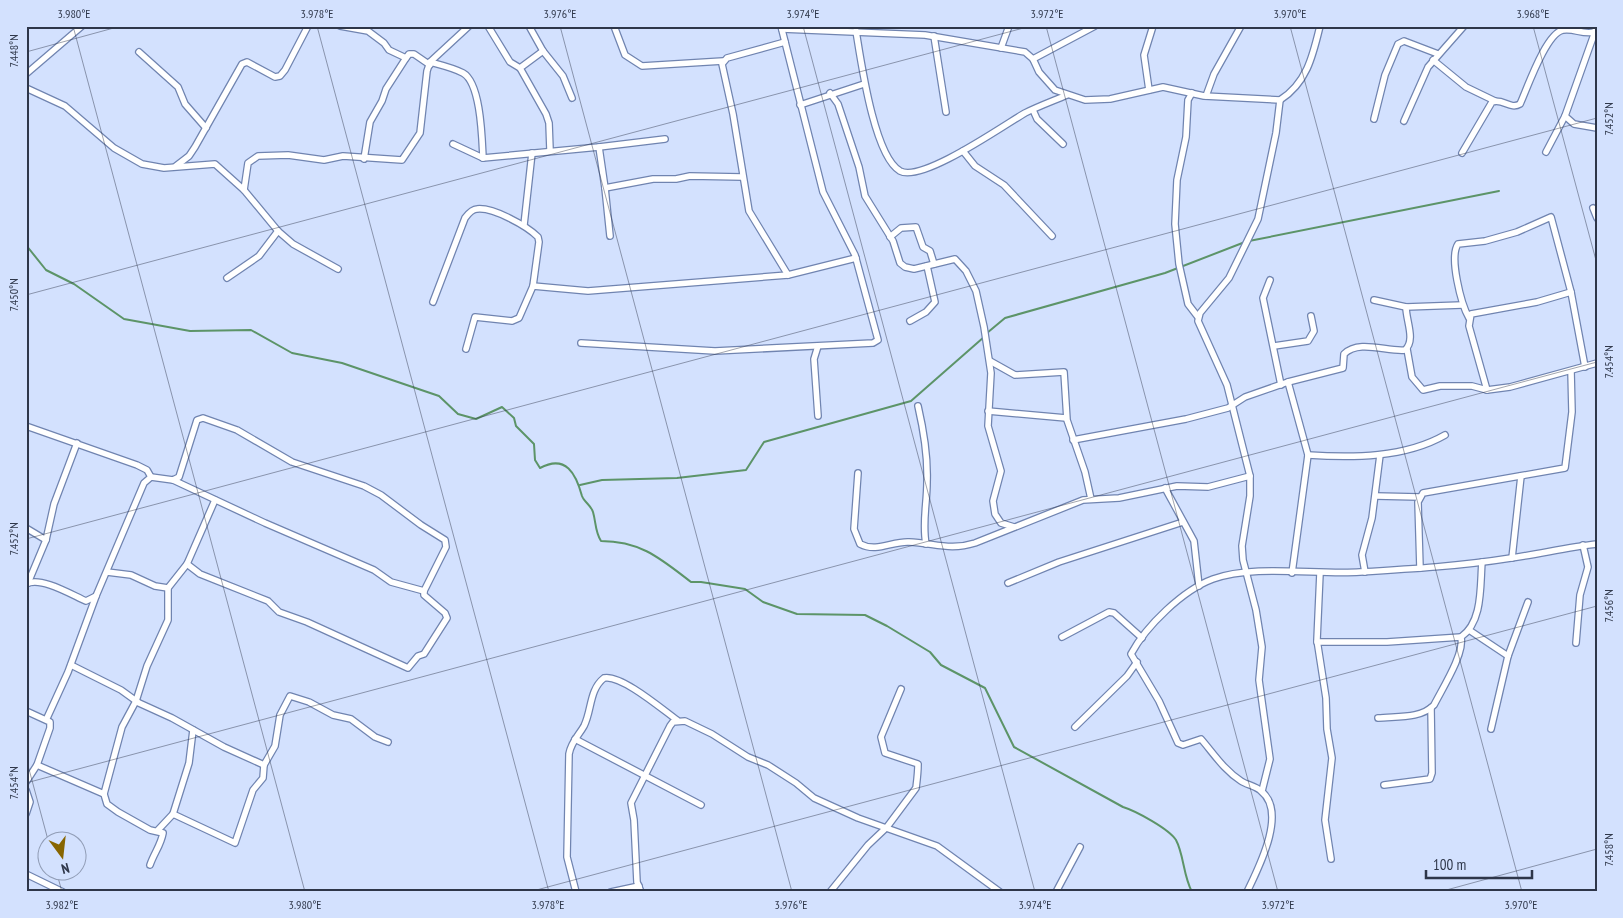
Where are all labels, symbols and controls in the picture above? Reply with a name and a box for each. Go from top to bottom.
text: 3.980°E [58,6,91,21]
text: 3.978°E [301,6,334,21]
text: 3.976°E [544,6,577,21]
text: 3.974°E [787,6,820,21]
text: 3.972°E [1031,6,1064,21]
text: 3.970°E [1274,6,1307,21]
text: 3.968°E [1517,6,1550,21]
text: 7.448°N [6,34,21,68]
text: 7.452°N [1601,102,1616,136]
text: 7.450°N [6,278,21,312]
text: 7.454°N [1601,345,1616,379]
text: 7.452°N [6,522,21,556]
text: 7.456°N [1601,589,1616,623]
text: 7.454°N [6,766,21,800]
north arrow [38,830,88,880]
text: 7.458°N [1601,833,1616,867]
scale bar [1426,848,1532,880]
text: 100 m [1433,855,1466,874]
text: N [59,859,71,878]
text: 3.982°E [46,897,79,912]
text: 3.980°E [289,897,322,912]
text: 3.978°E [532,897,565,912]
text: 3.976°E [775,897,808,912]
text: 3.974°E [1019,897,1052,912]
text: 3.972°E [1262,897,1295,912]
text: 3.970°E [1505,897,1538,912]

